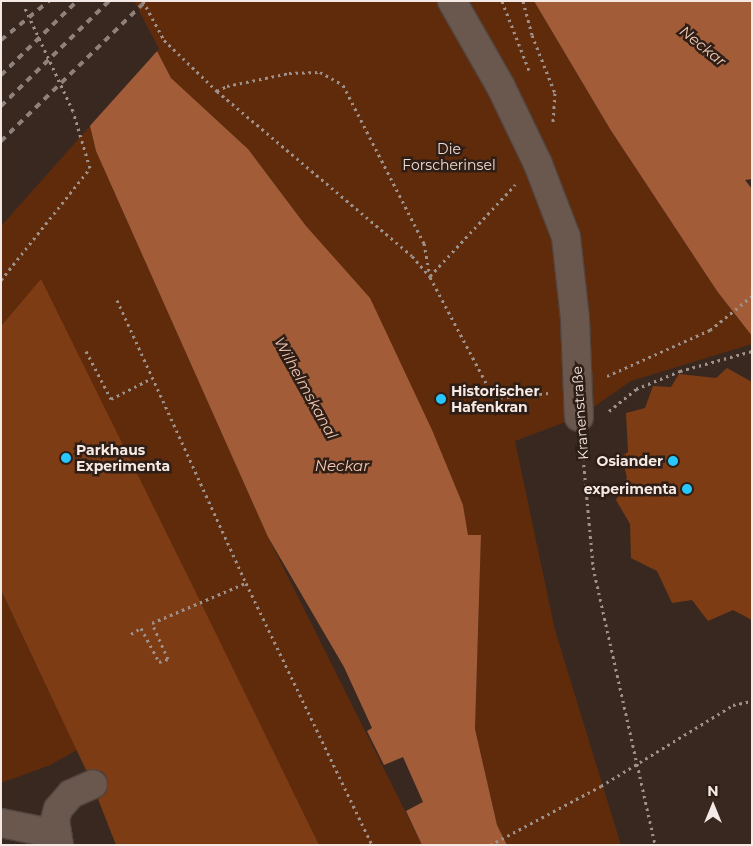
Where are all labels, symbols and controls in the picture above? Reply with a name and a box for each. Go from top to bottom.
water label: Neckar [676,22,730,70]
park label: Die Forscherinsel [402,141,496,174]
water label: Wilhelmskanal [271,334,341,442]
street label: Kranenstraße [568,365,592,461]
place label: Historischer Hafenkran [451,383,539,416]
marker: Historischer Hafenkran [435,393,447,405]
place label: Parkhaus Experimenta [76,442,170,474]
marker: Parkhaus Experimenta [60,452,72,464]
place label: Osiander [597,453,663,469]
marker: Osiander [667,455,679,467]
water label: Neckar [315,457,369,475]
place label: experimenta [584,481,677,497]
marker: experimenta [681,483,693,495]
north arrow [688,781,738,831]
text: N [707,782,719,800]

